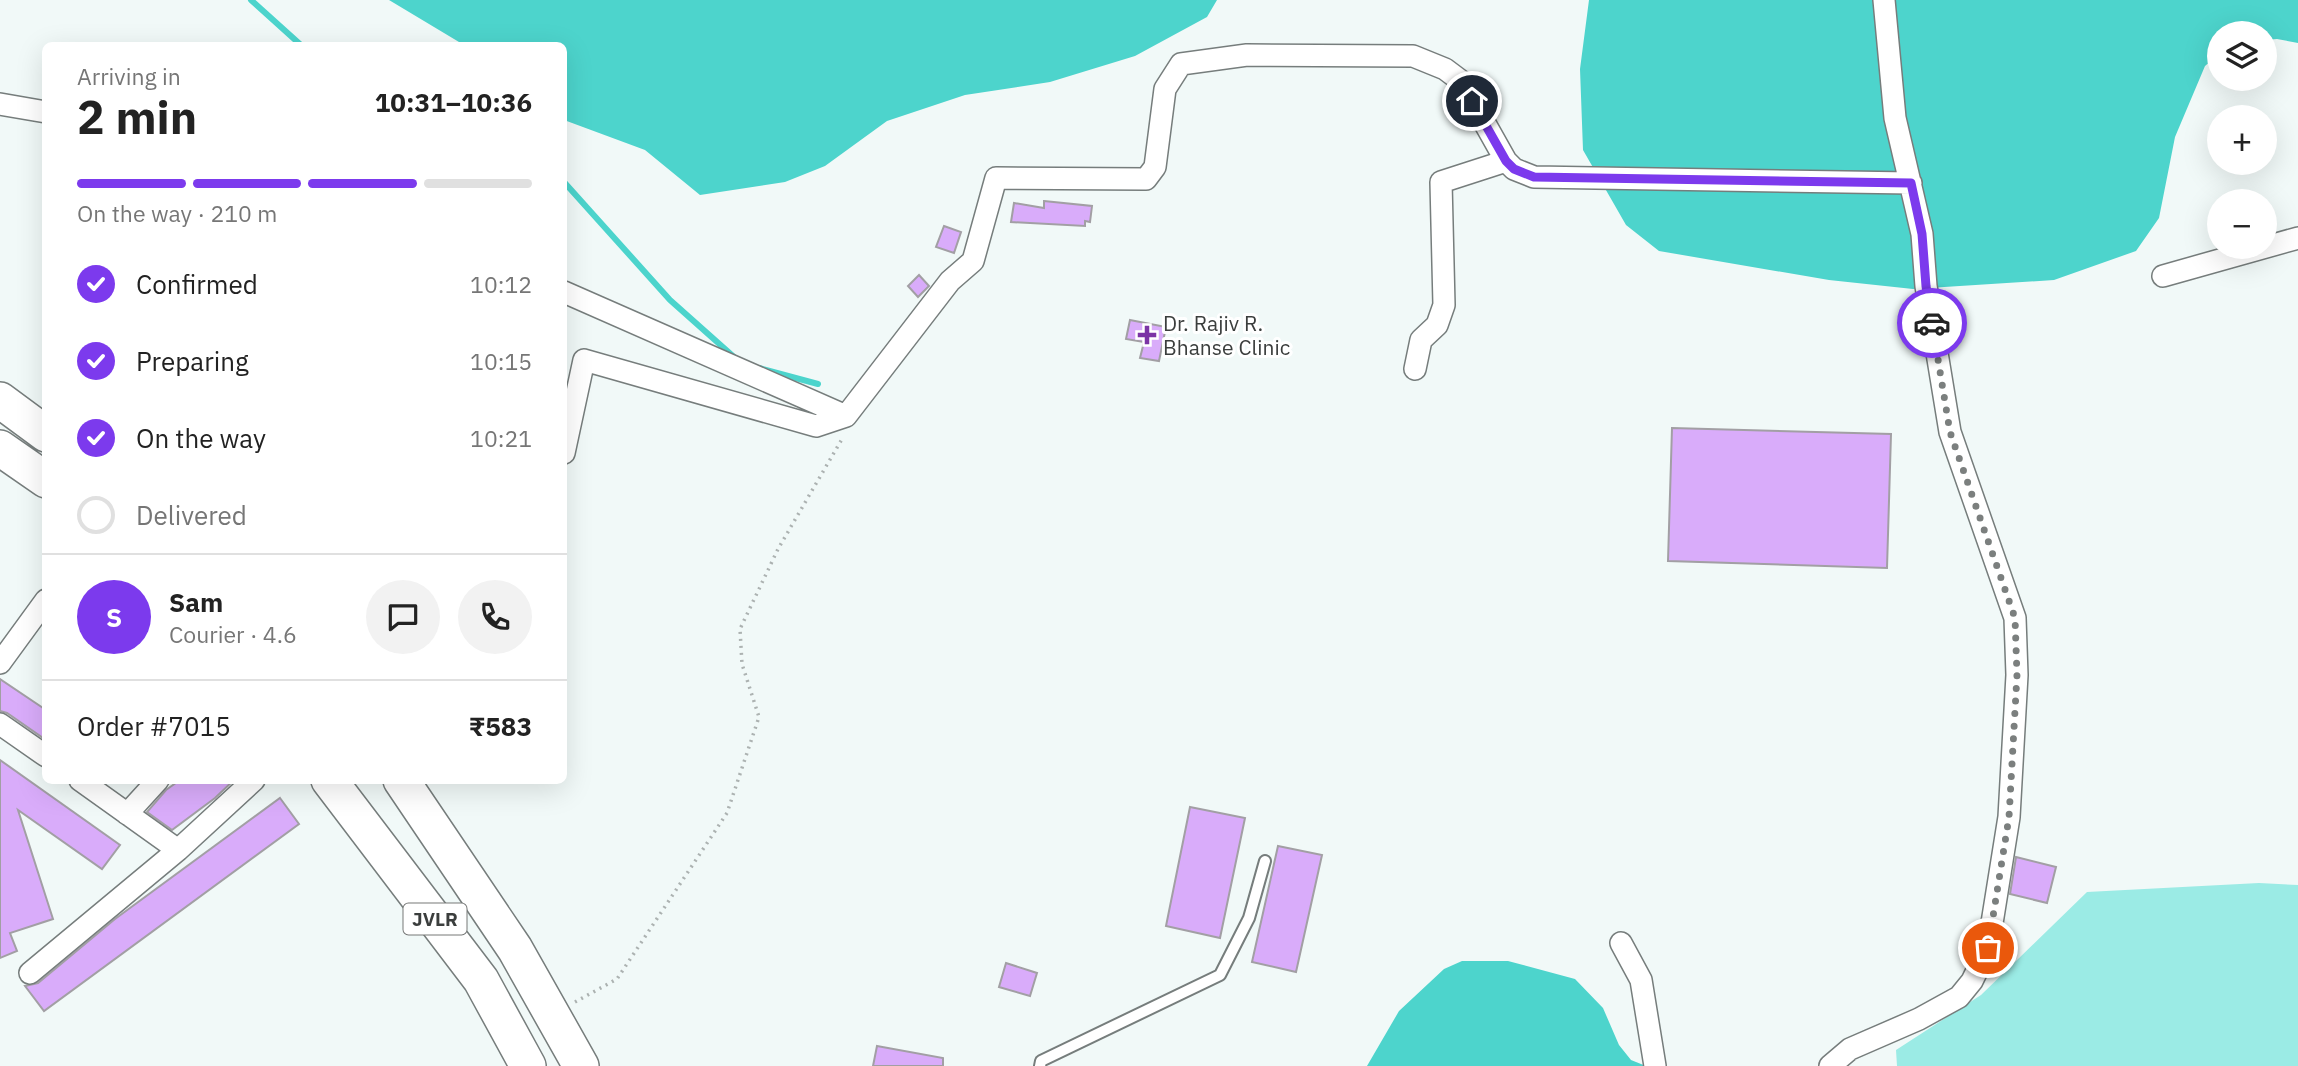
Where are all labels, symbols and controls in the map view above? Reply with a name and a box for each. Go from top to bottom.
map controls [2207,21,2277,259]
button: layers [2207,21,2277,91]
text: Arriving in [77,61,181,91]
pin [1442,71,1502,131]
icon: home [1453,82,1491,120]
text: 10:31–10:36 [375,85,532,119]
text: 2 min [77,87,197,147]
button: + [2207,105,2277,175]
button: − [2207,189,2277,259]
text: On the way · 210 m [77,198,277,228]
icon: check [77,265,115,303]
text: Confirmed [136,267,258,301]
text: 10:12 [470,269,532,299]
courier [1897,288,1967,358]
icon: car [1913,304,1951,342]
place label: Dr. Rajiv R. Bhanse Clinic [1163,309,1290,361]
marker: Dr. Rajiv R. Bhanse Clinic [1137,325,1157,345]
icon: check [77,342,115,380]
text: Preparing [136,344,249,378]
text: 10:15 [470,346,532,376]
icon: check [77,419,115,457]
text: On the way [136,421,266,455]
text: 10:21 [470,423,532,453]
text: Delivered [136,498,247,532]
button: chat [366,580,440,654]
button: phone [458,580,532,654]
text: Sam [169,585,223,619]
text: S [106,600,122,634]
text: Courier · 4.6 [169,619,297,649]
text: Order #7015 [77,709,231,743]
text: ₹583 [469,709,532,743]
road number: JVLR [404,903,466,934]
pin [1958,918,2018,978]
icon: bag [1969,929,2007,967]

